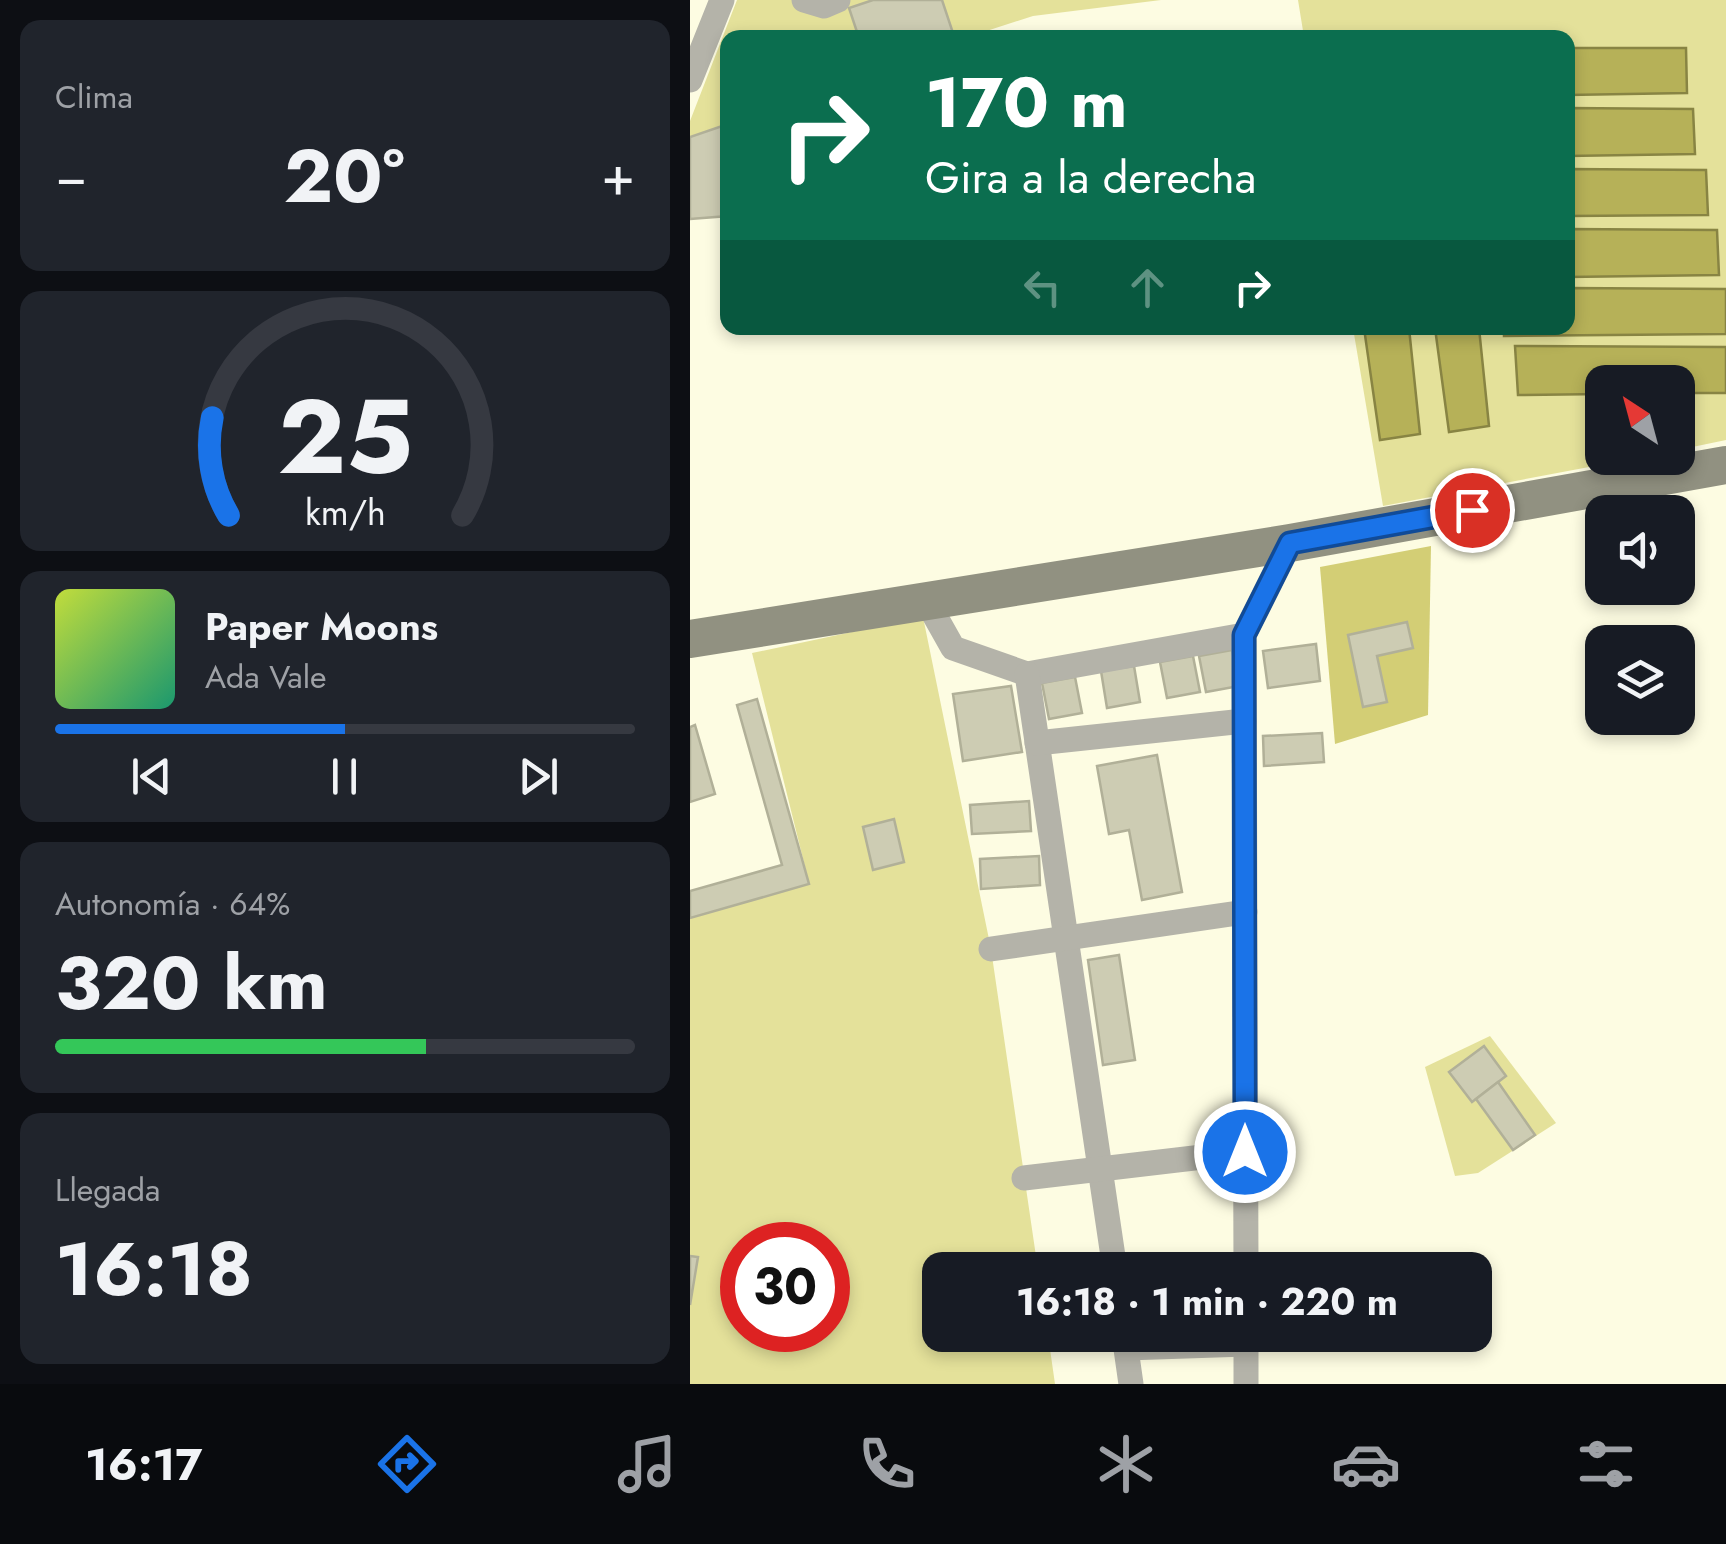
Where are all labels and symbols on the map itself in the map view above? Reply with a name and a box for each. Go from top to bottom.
north arrow [1585,365,1695,475]
pin [1430,468,1515,553]
position arrow [1193,1100,1297,1204]
speed limit sign: 30 [720,1222,850,1352]

